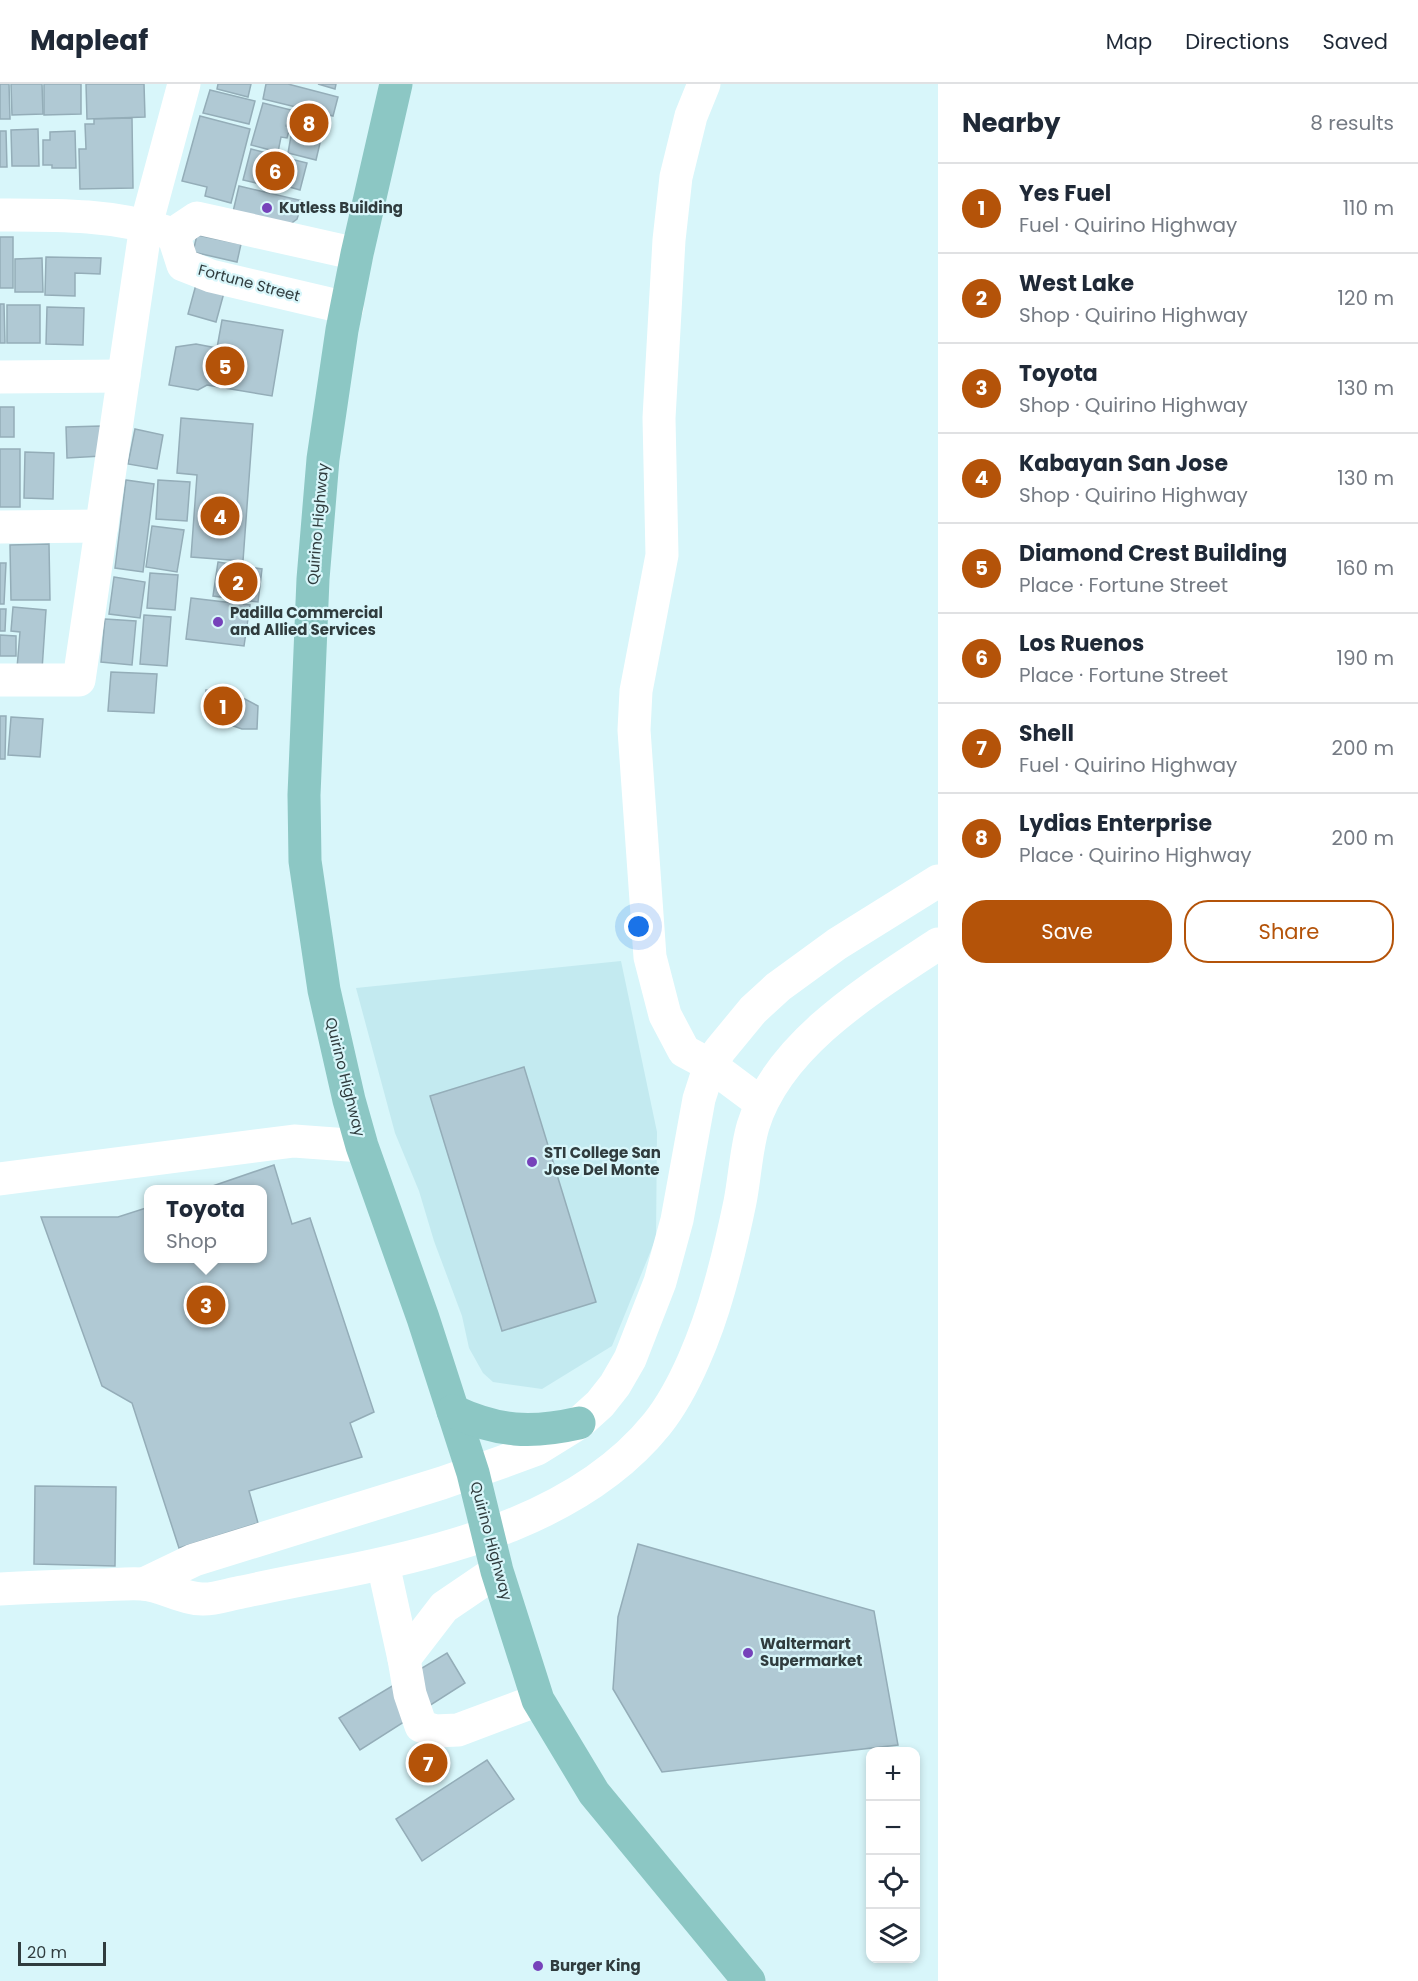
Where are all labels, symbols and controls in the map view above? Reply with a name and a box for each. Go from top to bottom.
text: Mapleaf [30,21,148,60]
text: Map [1106,27,1152,56]
text: Directions [1185,27,1289,56]
text: Saved [1322,27,1388,56]
pin: 8 [290,100,328,146]
text: Nearby [962,105,1060,141]
text: 8 results [1310,109,1394,137]
pin: 6 [256,148,294,194]
text: Yes Fuel [1019,178,1111,209]
text: 1 [978,194,985,222]
text: 110 m [1343,194,1394,222]
place label: Kutless Building [279,197,403,218]
marker: Kutless Building [260,201,274,215]
text: Fuel · Quirino Highway [1019,211,1237,239]
street label: Fortune Street [196,259,302,306]
text: West Lake [1019,268,1134,299]
text: 2 [976,284,987,312]
text: 120 m [1338,284,1394,312]
text: Shop · Quirino Highway [1019,301,1248,329]
pin: 5 [206,344,244,388]
text: Toyota [1019,358,1098,389]
text: 3 [975,374,988,402]
text: 130 m [1337,374,1394,402]
text: Shop · Quirino Highway [1019,391,1248,419]
text: Kabayan San Jose [1019,448,1228,479]
street label: Quirino Highway [302,462,333,586]
text: 4 [975,464,988,492]
text: 130 m [1337,464,1394,492]
text: Shop · Quirino Highway [1019,481,1248,509]
pin: 4 [200,494,240,538]
text: Diamond Crest Building [1019,538,1287,569]
text: 5 [975,554,988,582]
text: 160 m [1336,554,1394,582]
pin: 2 [218,560,258,604]
text: Place · Fortune Street [1019,571,1228,599]
place label: Padilla Commercial and Allied Services [230,602,383,640]
marker: Padilla Commercial and Allied Services [211,615,225,629]
text: Los Ruenos [1019,628,1144,659]
text: 6 [975,644,988,672]
text: 190 m [1337,644,1394,672]
text: Place · Fortune Street [1019,661,1228,689]
pin: 1 [204,684,242,728]
text: Shell [1019,718,1074,749]
text: 7 [976,734,987,762]
text: 200 m [1331,734,1394,762]
text: Fuel · Quirino Highway [1019,751,1237,779]
text: Lydias Enterprise [1019,808,1212,839]
text: 8 [975,824,988,852]
text: 200 m [1331,824,1394,852]
text: Place · Quirino Highway [1019,841,1252,869]
button: Save [962,900,1172,963]
button: Share [1184,900,1394,963]
your location [624,912,653,941]
street label: Quirino Highway [321,1015,371,1139]
place label: STI College San Jose Del Monte [544,1142,661,1180]
marker: STI College San Jose Del Monte [525,1155,539,1169]
popup [144,1185,267,1263]
text: Toyota [166,1194,245,1225]
text: Shop [166,1227,217,1255]
pin: 3 [186,1282,226,1328]
street label: Quirino Highway [466,1479,518,1603]
place label: Waltermart Supermarket [760,1633,862,1671]
marker: Waltermart Supermarket [741,1646,755,1660]
pin: 7 [408,1740,448,1786]
map controls [866,1747,920,1963]
button: + [866,1747,920,1801]
button: − [866,1801,920,1855]
button: locate [866,1855,920,1909]
button: layers [866,1909,920,1963]
scale bar [18,1939,106,1966]
text: 20 m [27,1941,67,1964]
place label: Burger King [550,1955,641,1976]
marker: Burger King [531,1959,545,1973]

